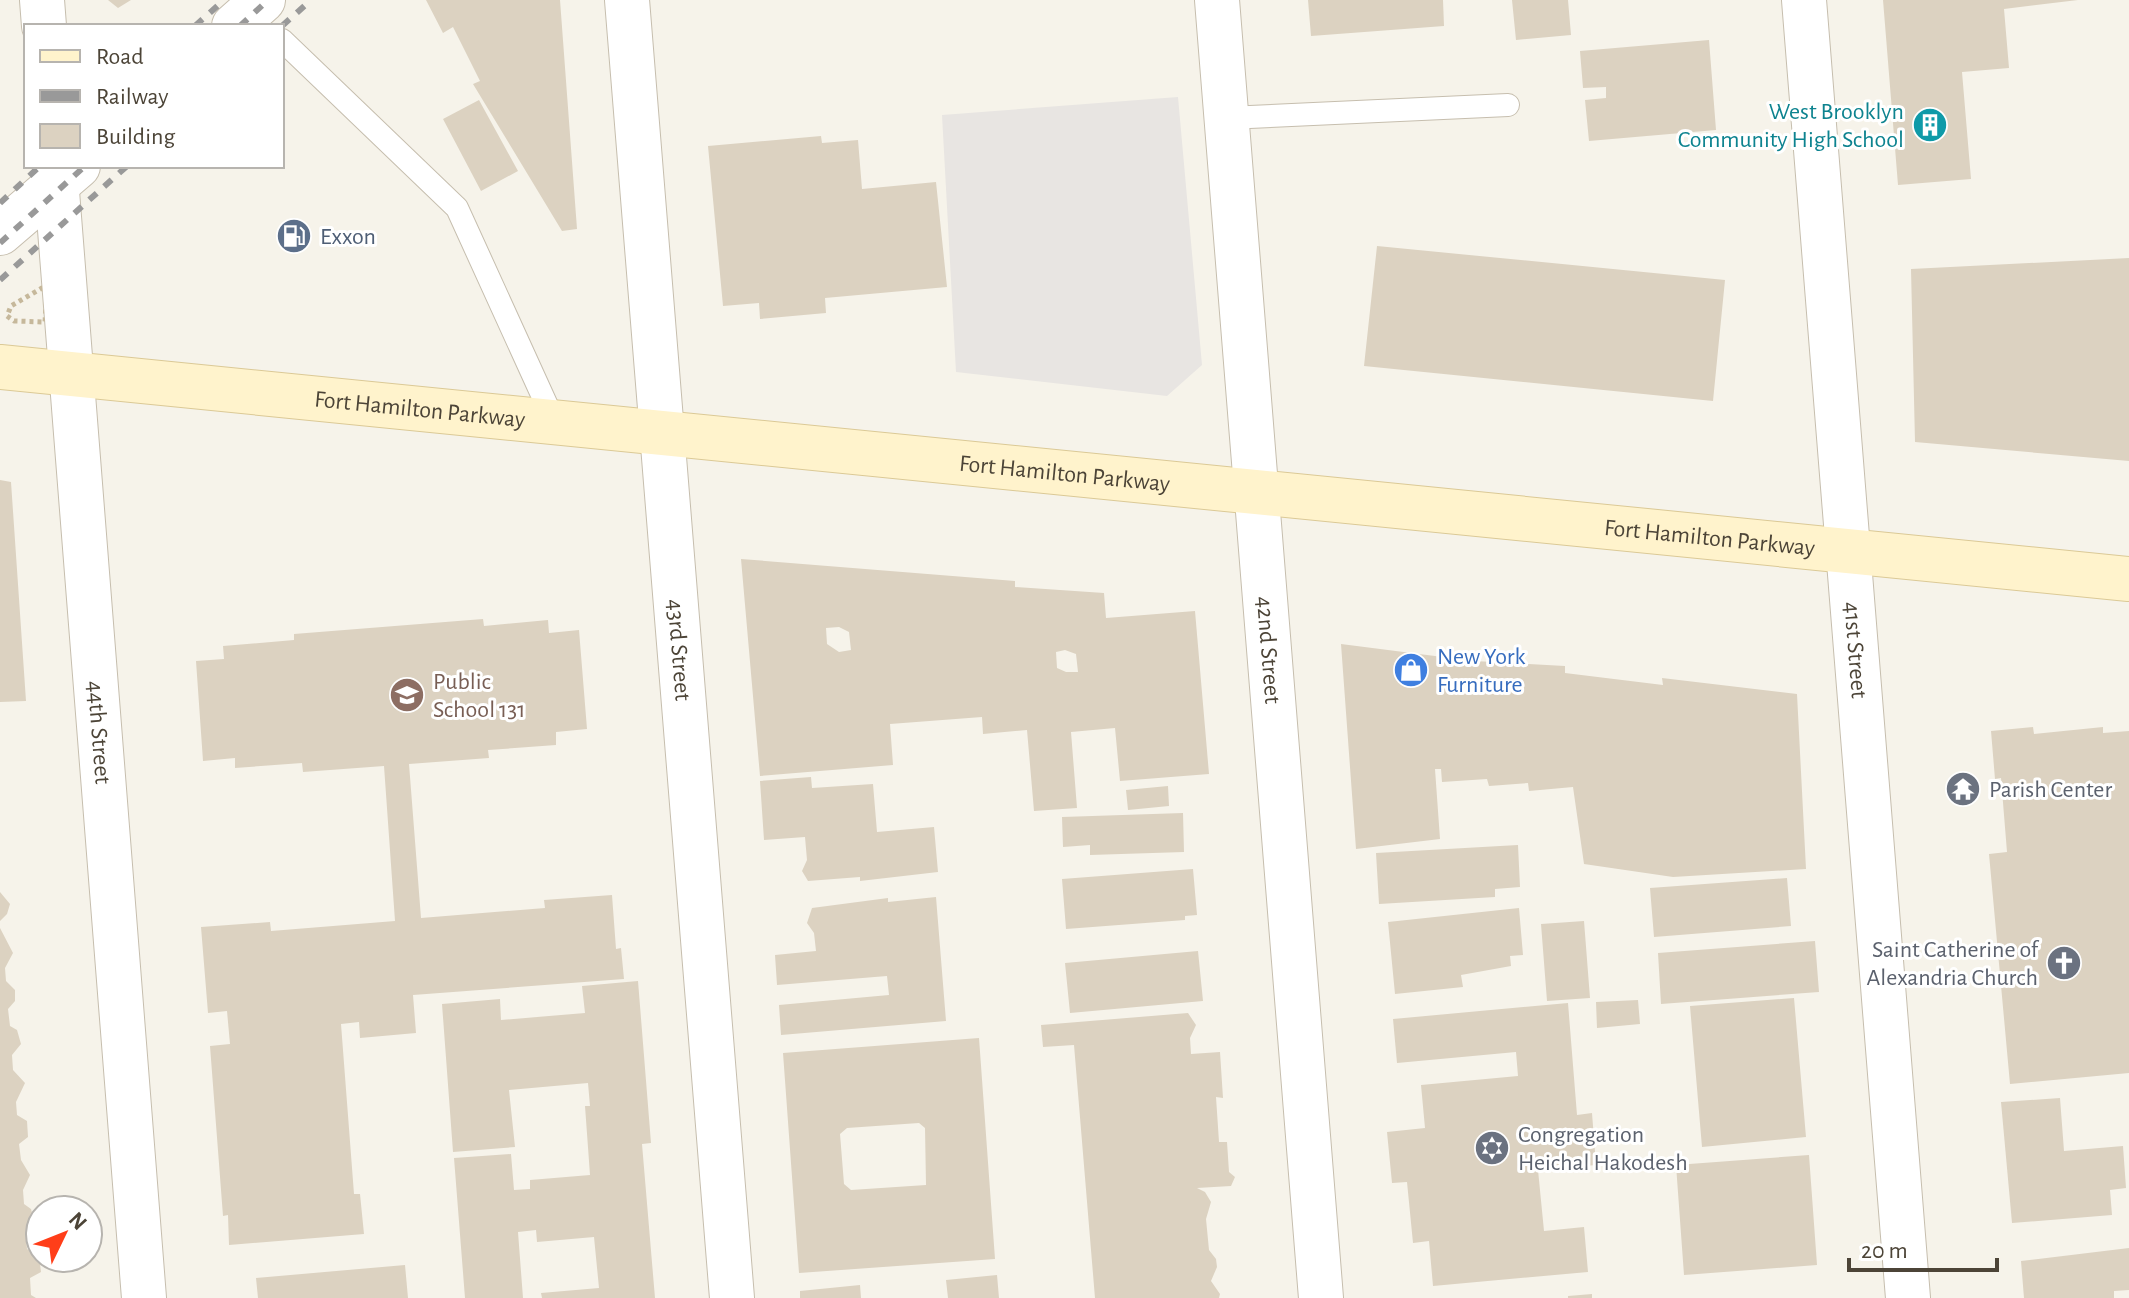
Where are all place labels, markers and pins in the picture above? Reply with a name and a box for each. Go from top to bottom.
place label: West Brooklyn Community High School [1678,100,1904,152]
building icon: West Brooklyn Community High School [1911,106,1949,144]
fuel station icon: Exxon [275,217,313,255]
place label: Exxon [320,225,376,249]
place label: New York Furniture [1437,645,1526,697]
shop icon: New York Furniture [1392,651,1430,689]
place label: Public School 131 [433,670,525,722]
school or university icon: Public School 131 [388,676,426,714]
temple icon: Parish Center [1944,770,1982,808]
place label: Parish Center [1989,778,2112,802]
place label: Saint Catherine of Alexandria Church [1866,938,2040,990]
church icon: Saint Catherine of Alexandria Church [2045,944,2083,982]
place label: Congregation Heichal Hakodesh [1518,1123,1688,1175]
synagogue icon: Congregation Heichal Hakodesh [1473,1129,1511,1167]

